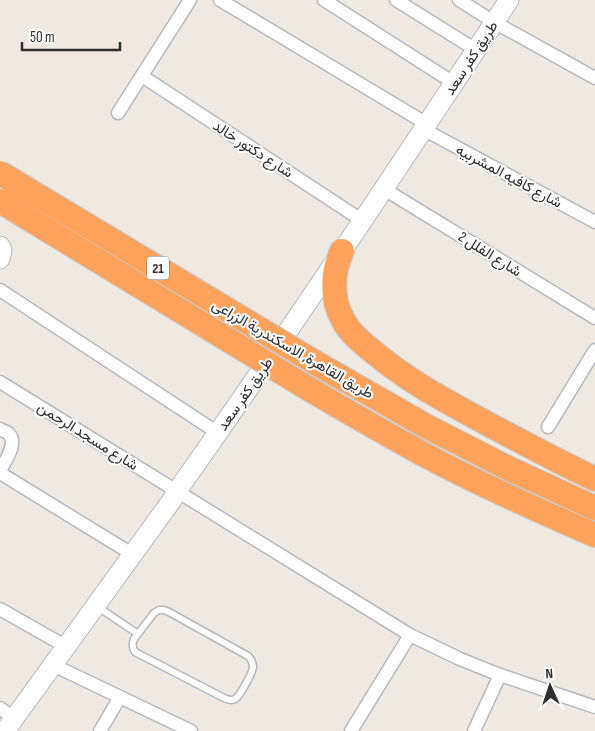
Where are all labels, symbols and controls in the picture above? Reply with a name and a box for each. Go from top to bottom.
street label: طريق كفر سعد [440,17,503,99]
scale bar [22,20,120,52]
text: 50 m [30,28,55,47]
street label: شارع دكتور خالد [208,116,297,183]
street label: شارع كافيه المشربيه [452,140,565,213]
street label: شارع الفلل 2 [454,227,525,282]
road number: 21 [147,256,169,280]
street label: طريق القاهرة, الاسكندرية الزراعى [208,295,377,404]
street label: طريق كفر سعد [213,354,278,434]
street label: شارع مسجد الرحمن [33,398,142,476]
north arrow [525,661,575,711]
text: N [545,665,554,682]

